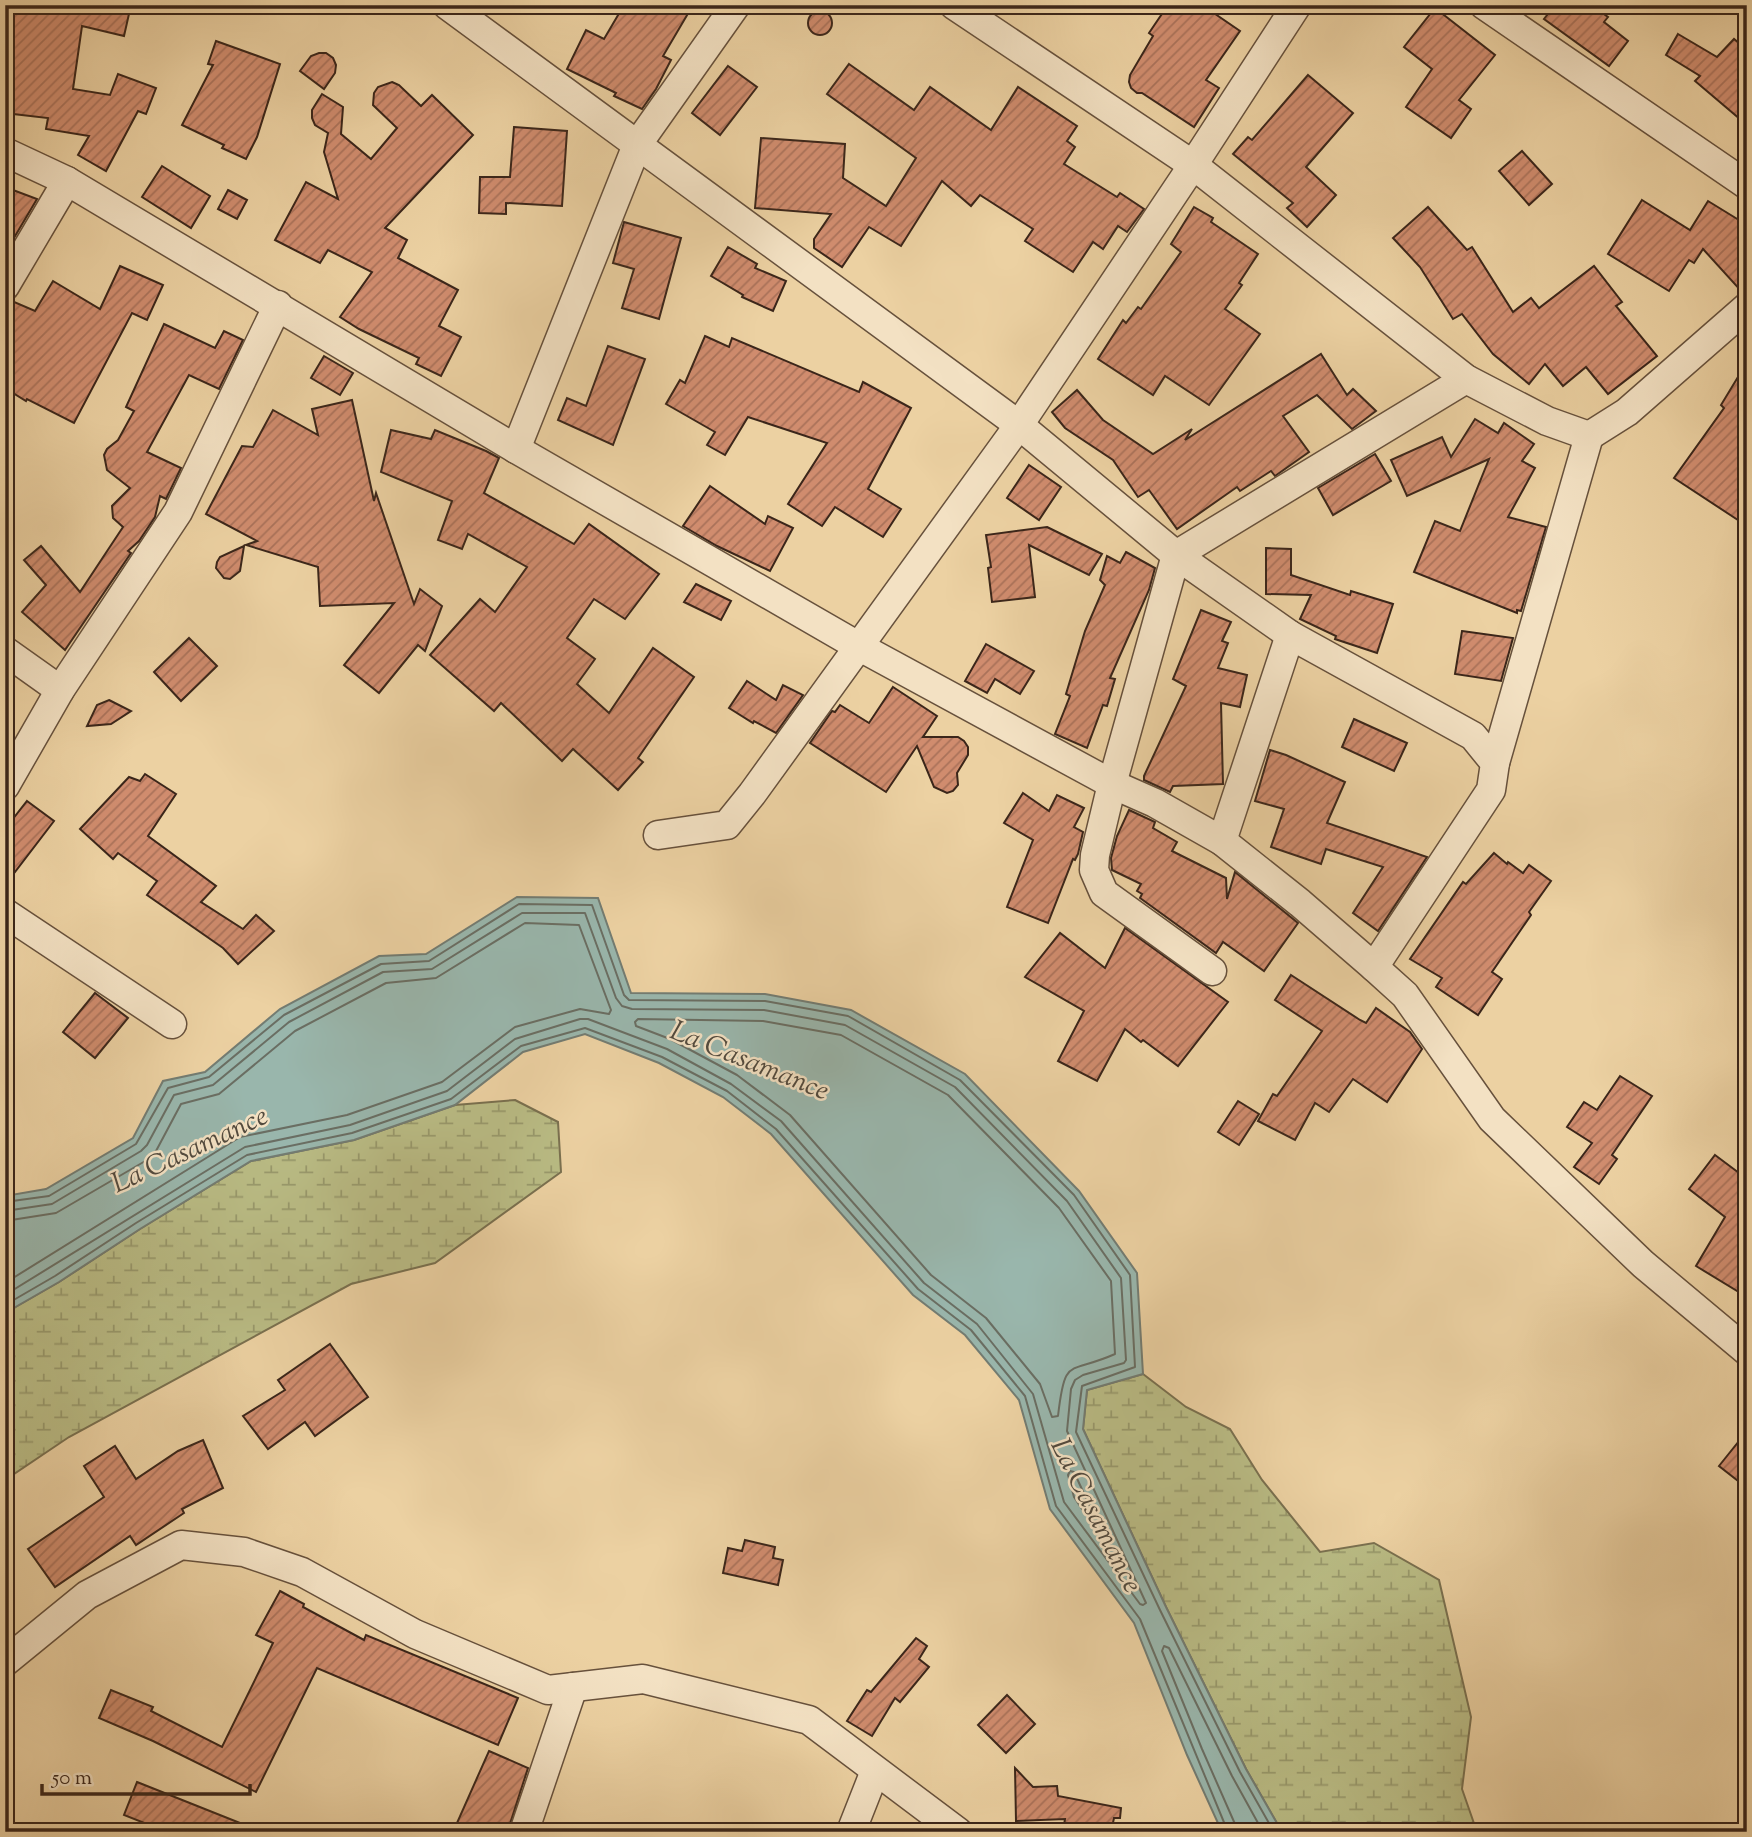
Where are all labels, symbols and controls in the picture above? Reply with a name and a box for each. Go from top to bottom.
water label: La Casamance [663,1012,835,1112]
water label: La Casamance [105,1097,275,1205]
water label: La Casamance [1039,1432,1151,1600]
scale bar [42,1753,250,1797]
text: 50 m [51,1764,92,1794]

